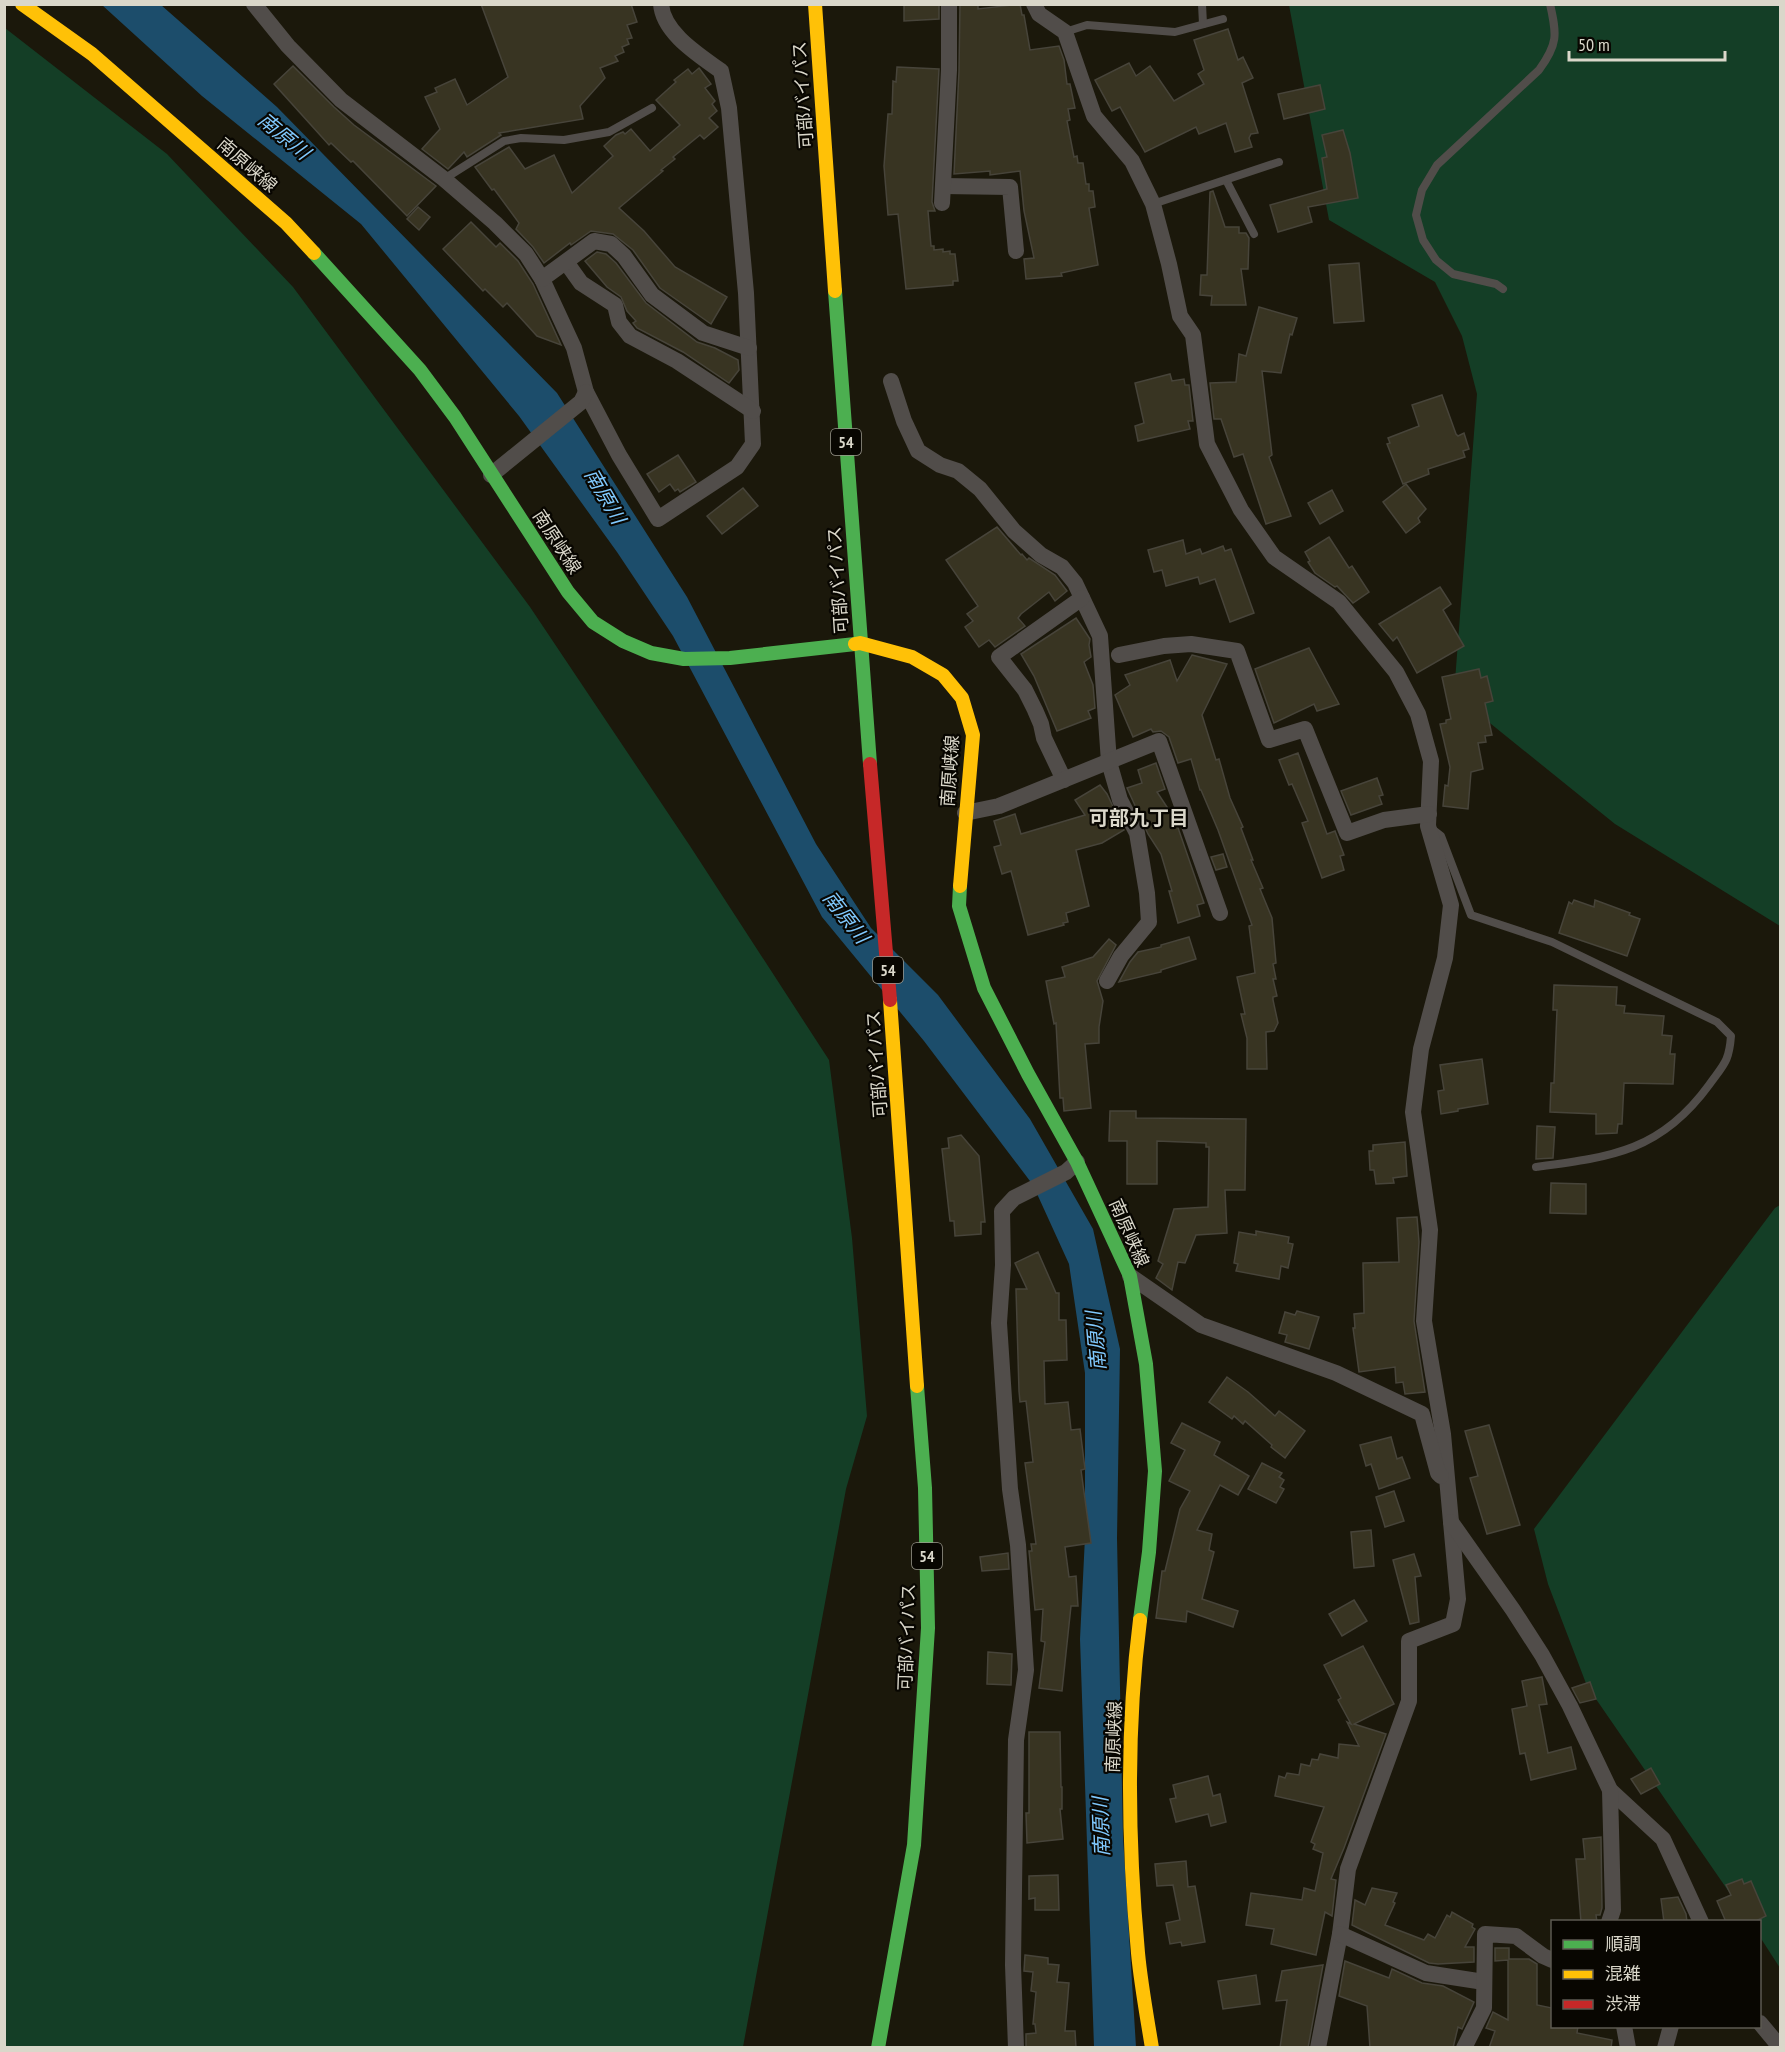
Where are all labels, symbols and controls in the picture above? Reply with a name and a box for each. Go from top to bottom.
scale bar [1569,24,1725,62]
text: 50 m [1578,33,1610,56]
street label: 可部バイパス [787,41,818,150]
water label: 南原川 [253,107,317,167]
street label: 南原峡線 [213,132,282,197]
road number: 54 [831,429,861,455]
water label: 南原川 [579,464,632,530]
street label: 南原峡線 [528,505,587,578]
street label: 可部バイパス [822,526,853,635]
street label: 南原峡線 [936,734,963,808]
district label: 可部九丁目 [1089,805,1189,831]
water label: 南原川 [817,885,876,950]
road number: 54 [873,957,903,983]
street label: 可部バイパス [861,1010,892,1119]
street label: 南原峡線 [1104,1195,1155,1270]
water label: 南原川 [1080,1308,1112,1372]
road number: 54 [912,1543,942,1569]
street label: 可部バイパス [893,1583,920,1691]
street label: 南原峡線 [1101,1701,1126,1773]
water label: 南原川 [1087,1795,1115,1857]
legend [1551,1920,1761,2028]
text: 順調 [1605,1932,1641,1955]
text: 混雑 [1605,1962,1641,1985]
text: 渋滞 [1605,1992,1641,2015]

